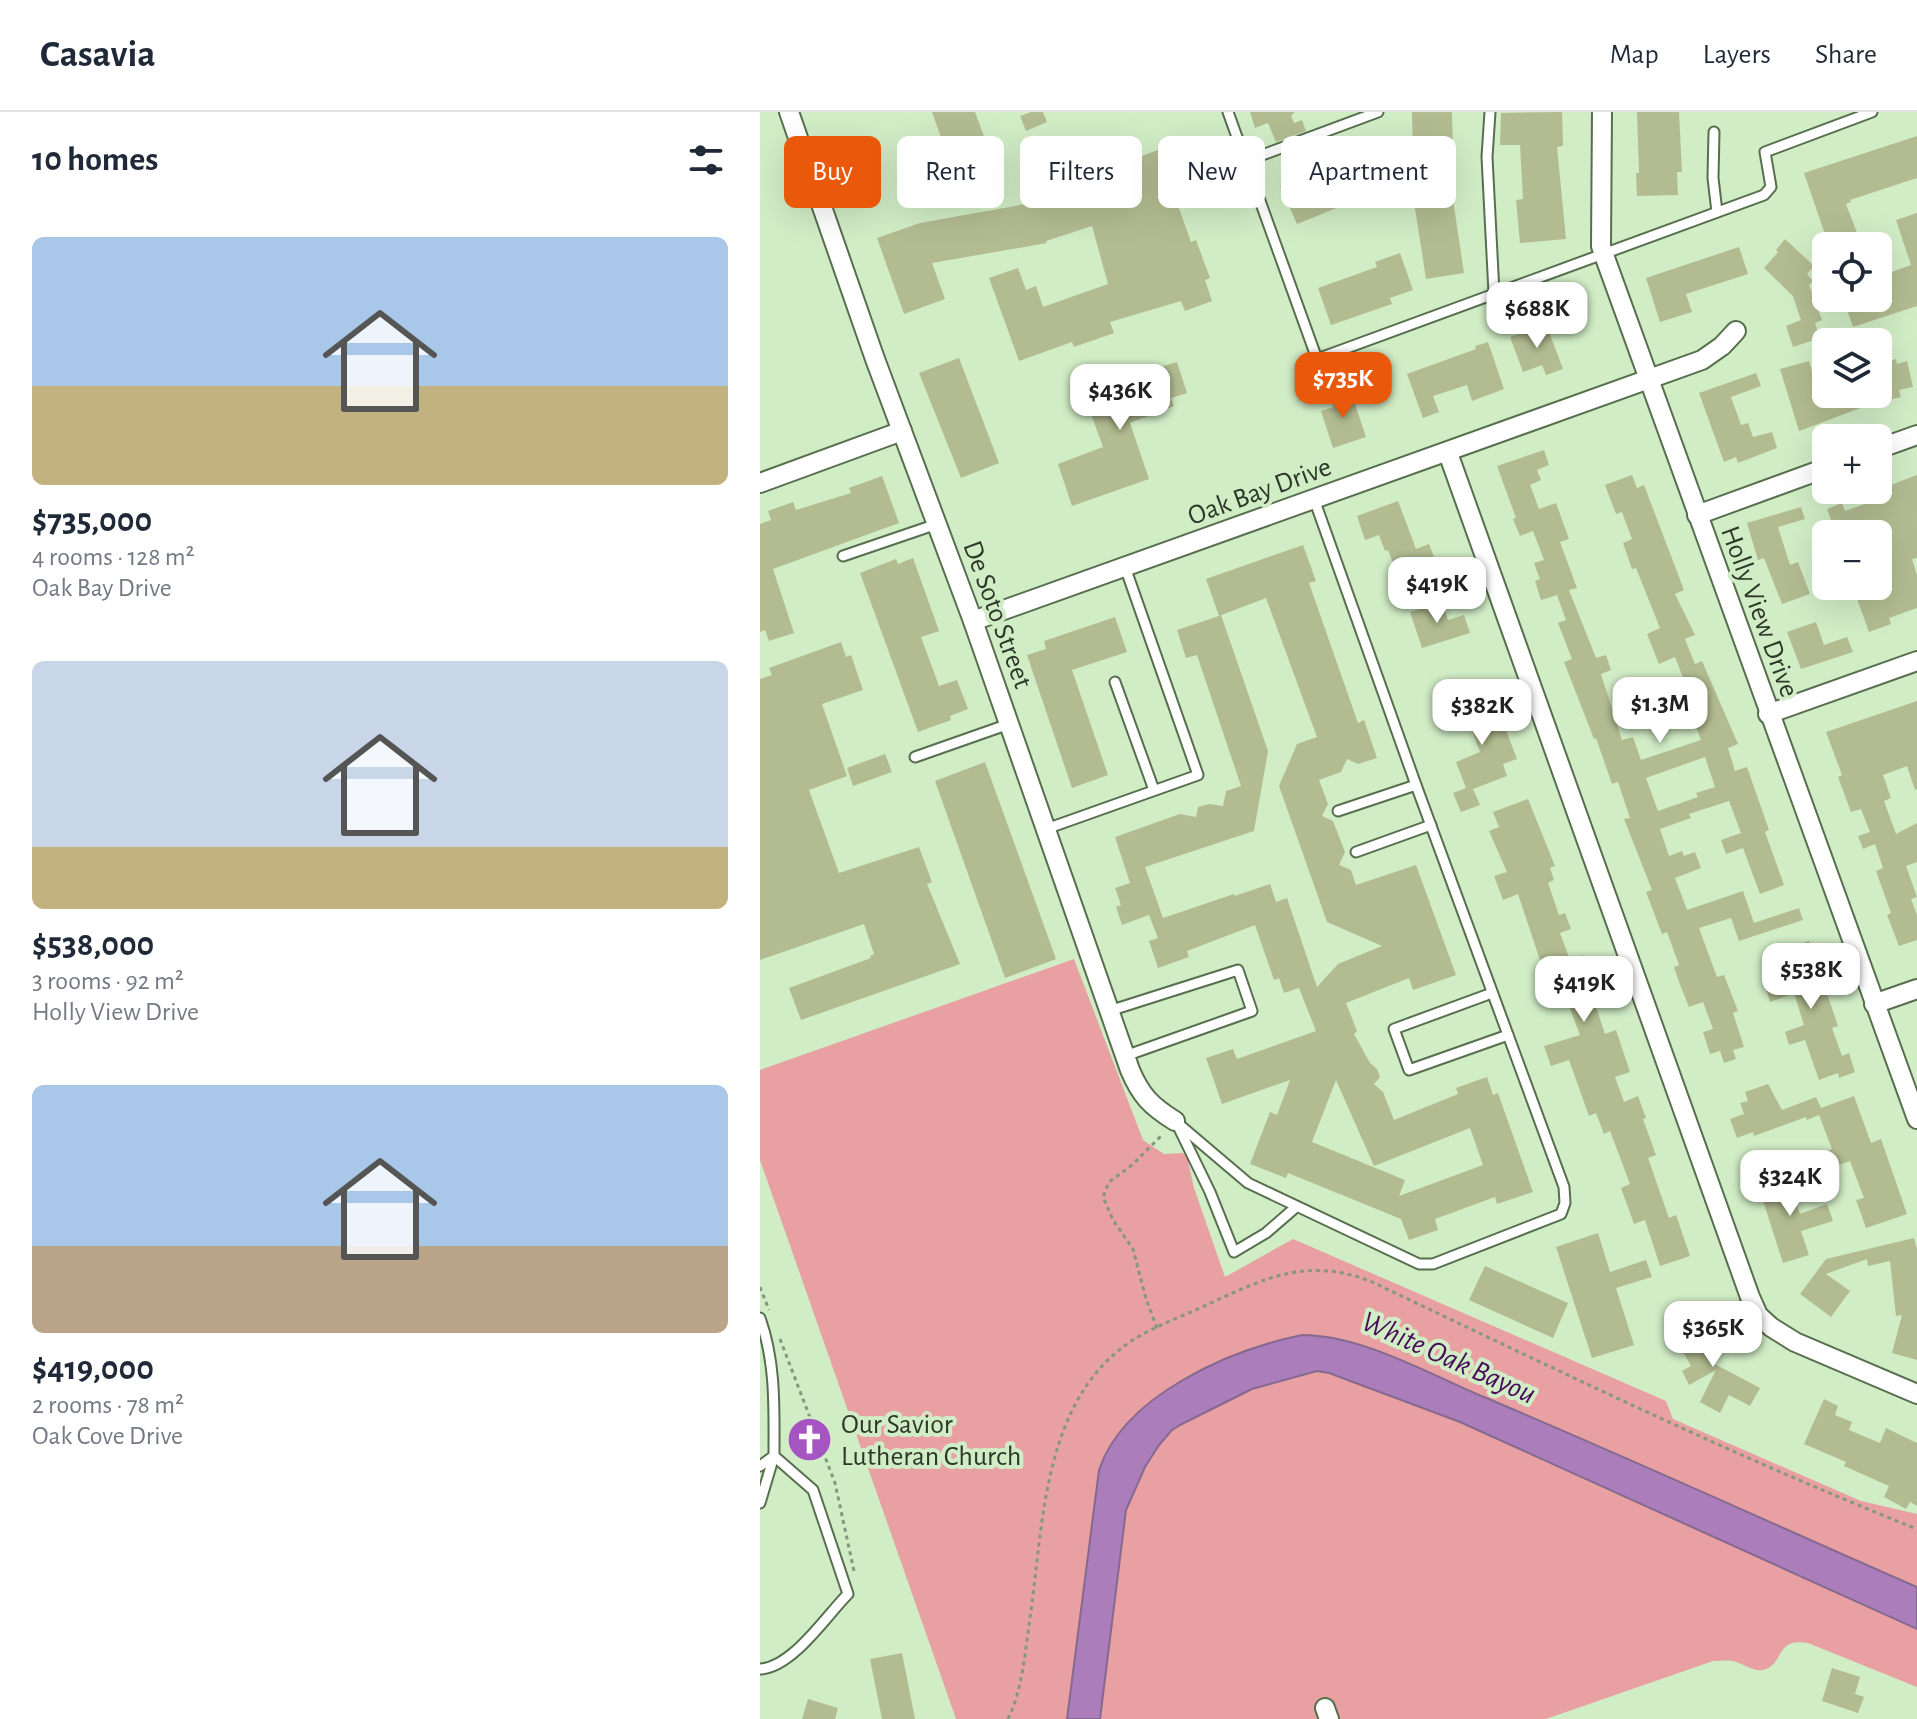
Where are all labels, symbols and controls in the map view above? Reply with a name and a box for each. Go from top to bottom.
text: Casavia [40,36,156,74]
text: Map [1610,41,1659,69]
text: Layers [1703,41,1771,69]
text: Share [1815,41,1877,69]
chip: Buy [784,136,881,208]
chip: Rent [897,136,1004,208]
chip: Filters [1020,136,1142,208]
chip: New [1158,136,1265,208]
chip: Apartment [1281,136,1456,208]
icon: filters [684,138,728,182]
text: 10 homes [32,143,158,177]
map controls [1812,232,1892,600]
button: locate [1812,232,1892,312]
pin: $688K [1481,282,1593,350]
icon: home [308,289,452,433]
text: $688K [1504,295,1570,321]
button: layers [1812,328,1892,408]
pin: $735K [1287,352,1399,420]
pin: $436K [1064,364,1176,432]
text: $735K [1313,365,1373,391]
text: $436K [1088,377,1152,403]
button: + [1812,424,1892,504]
street label: Oak Bay Drive [1184,453,1335,531]
text: $735,000 [32,504,152,538]
button: − [1812,520,1892,600]
street label: Holly View Drive [1715,522,1803,701]
street label: De Soto Street [957,537,1037,692]
text: 4 rooms · 128 m² [32,544,195,570]
pin: $419K [1381,557,1493,625]
text: $419K [1406,570,1468,596]
text: Oak Bay Drive [32,575,172,601]
pin: $1.3M [1604,677,1716,745]
pin: $382K [1426,679,1538,747]
text: $1.3M [1631,690,1689,716]
text: $382K [1450,692,1514,718]
icon: home [308,713,452,857]
text: $538,000 [32,928,154,962]
pin: $538K [1755,943,1867,1011]
pin: $419K [1528,956,1640,1024]
text: $538K [1780,956,1842,982]
text: 3 rooms · 92 m² [32,968,184,994]
text: $419K [1553,969,1615,995]
text: Holly View Drive [32,999,199,1025]
icon: home [308,1137,452,1281]
pin: $324K [1734,1150,1846,1218]
text: $324K [1758,1163,1822,1189]
pin: $365K [1657,1301,1769,1369]
water label: White Oak Bayou [1357,1306,1540,1410]
text: $365K [1682,1314,1744,1340]
text: $419,000 [32,1352,154,1386]
text: 2 rooms · 78 m² [32,1392,184,1418]
place label: Our Savior Lutheran Church [841,1411,1021,1471]
church icon: Our Savior Lutheran Church [786,1415,834,1463]
text: Oak Cove Drive [32,1423,183,1449]

